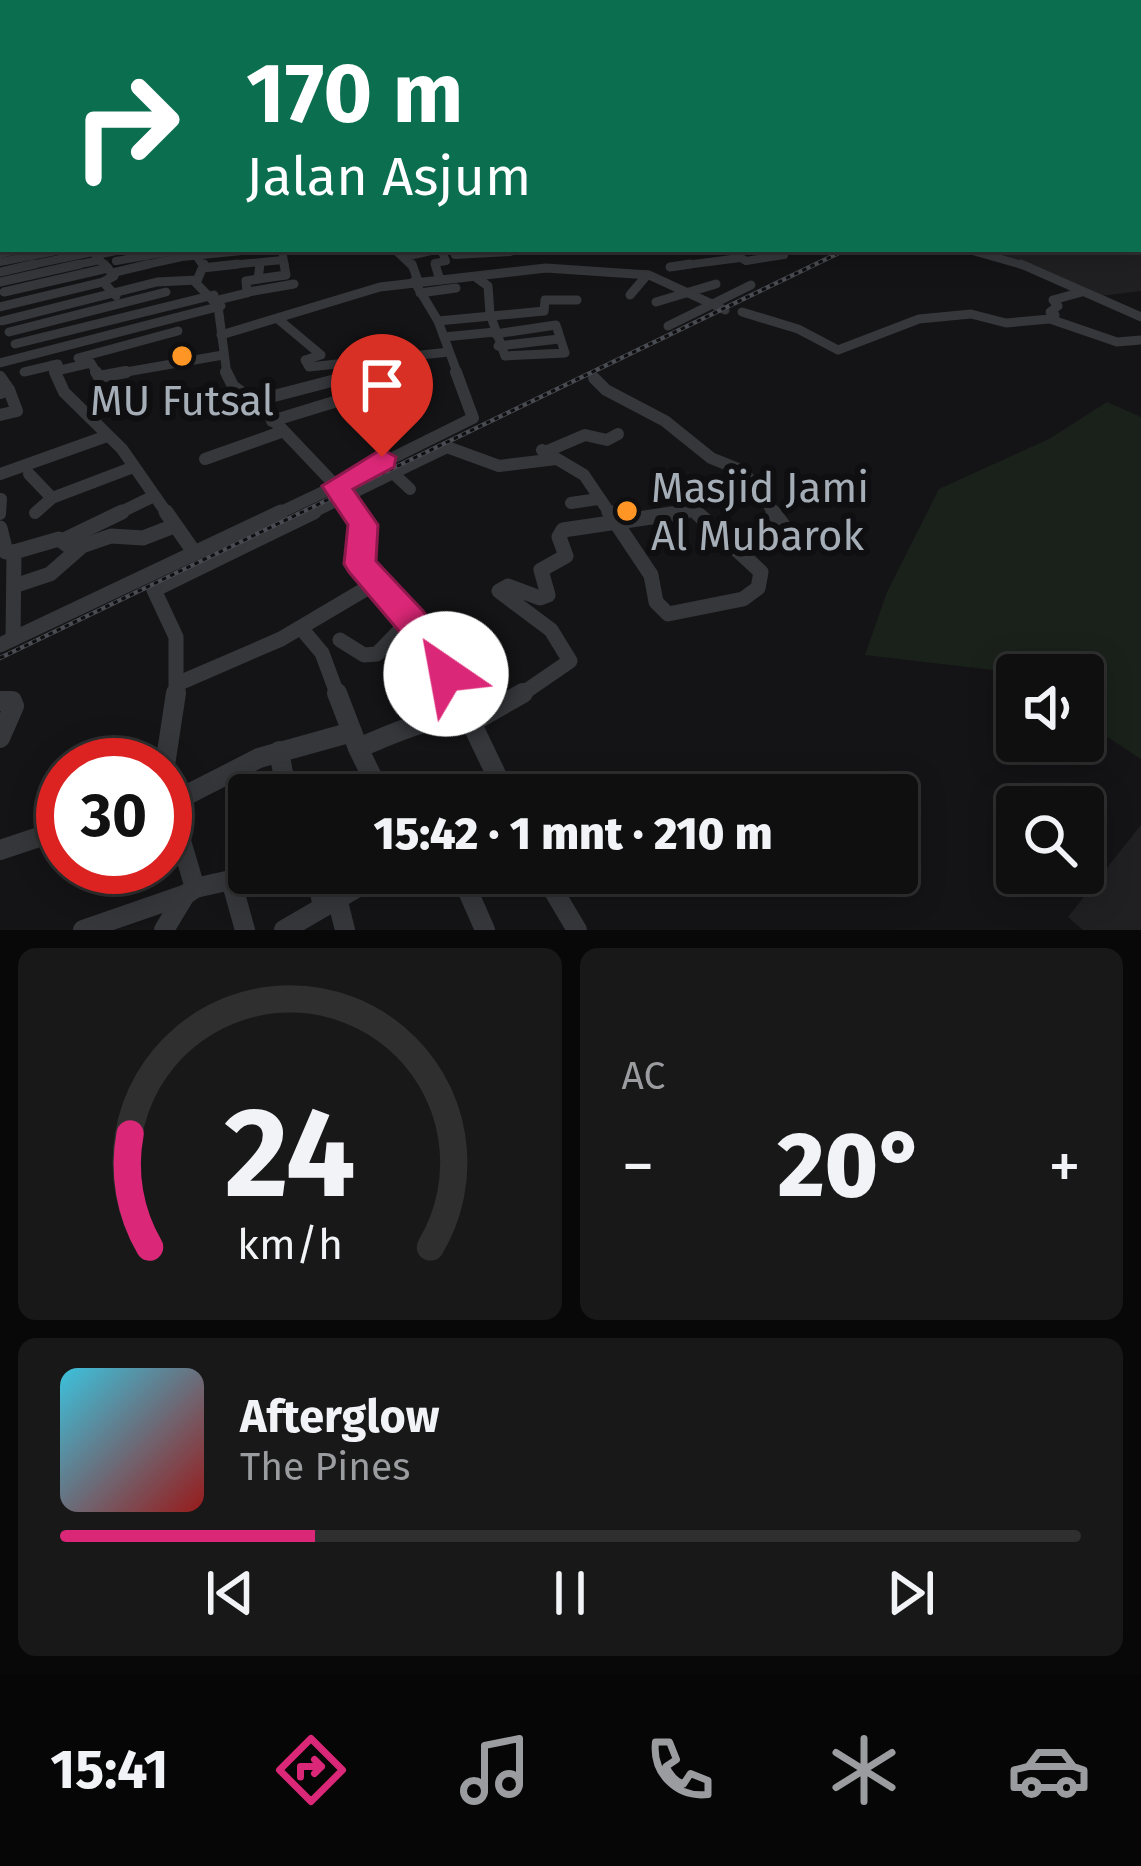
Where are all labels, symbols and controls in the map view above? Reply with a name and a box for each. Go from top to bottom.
text: 170 m [246,43,463,144]
icon: right [48,48,204,204]
text: Jalan Asjum [246,145,531,209]
pin [331,334,433,457]
marker: MU Futsal [169,343,195,369]
icon: arrive [349,352,415,418]
place label: MU Futsal [90,376,274,426]
place label: Masjid Jami Al Mubarok [651,463,869,561]
marker: Masjid Jami Al Mubarok [614,498,640,524]
position arrow [383,611,509,737]
map controls [996,654,1104,894]
button: sound [996,654,1104,762]
speed limit sign: 30 [36,738,192,894]
button: search [996,786,1104,894]
text: 15:42 · 1 mnt · 210 m [373,807,773,861]
text: AC [622,1053,665,1099]
text: 24 [224,1079,355,1229]
text: 20° [778,1112,925,1220]
text: − [622,1127,655,1206]
text: + [1048,1127,1081,1206]
text: km/h [237,1219,343,1270]
text: Afterglow [240,1390,439,1444]
text: The Pines [240,1444,411,1490]
icon: previous [197,1560,263,1626]
icon: pause [537,1560,603,1626]
icon: next [878,1560,944,1626]
icon: directions [269,1728,353,1812]
icon: music [453,1728,537,1812]
icon: phone [638,1728,722,1812]
icon: climate [822,1728,906,1812]
icon: car [1007,1728,1091,1812]
text: 15:41 [50,1738,169,1802]

